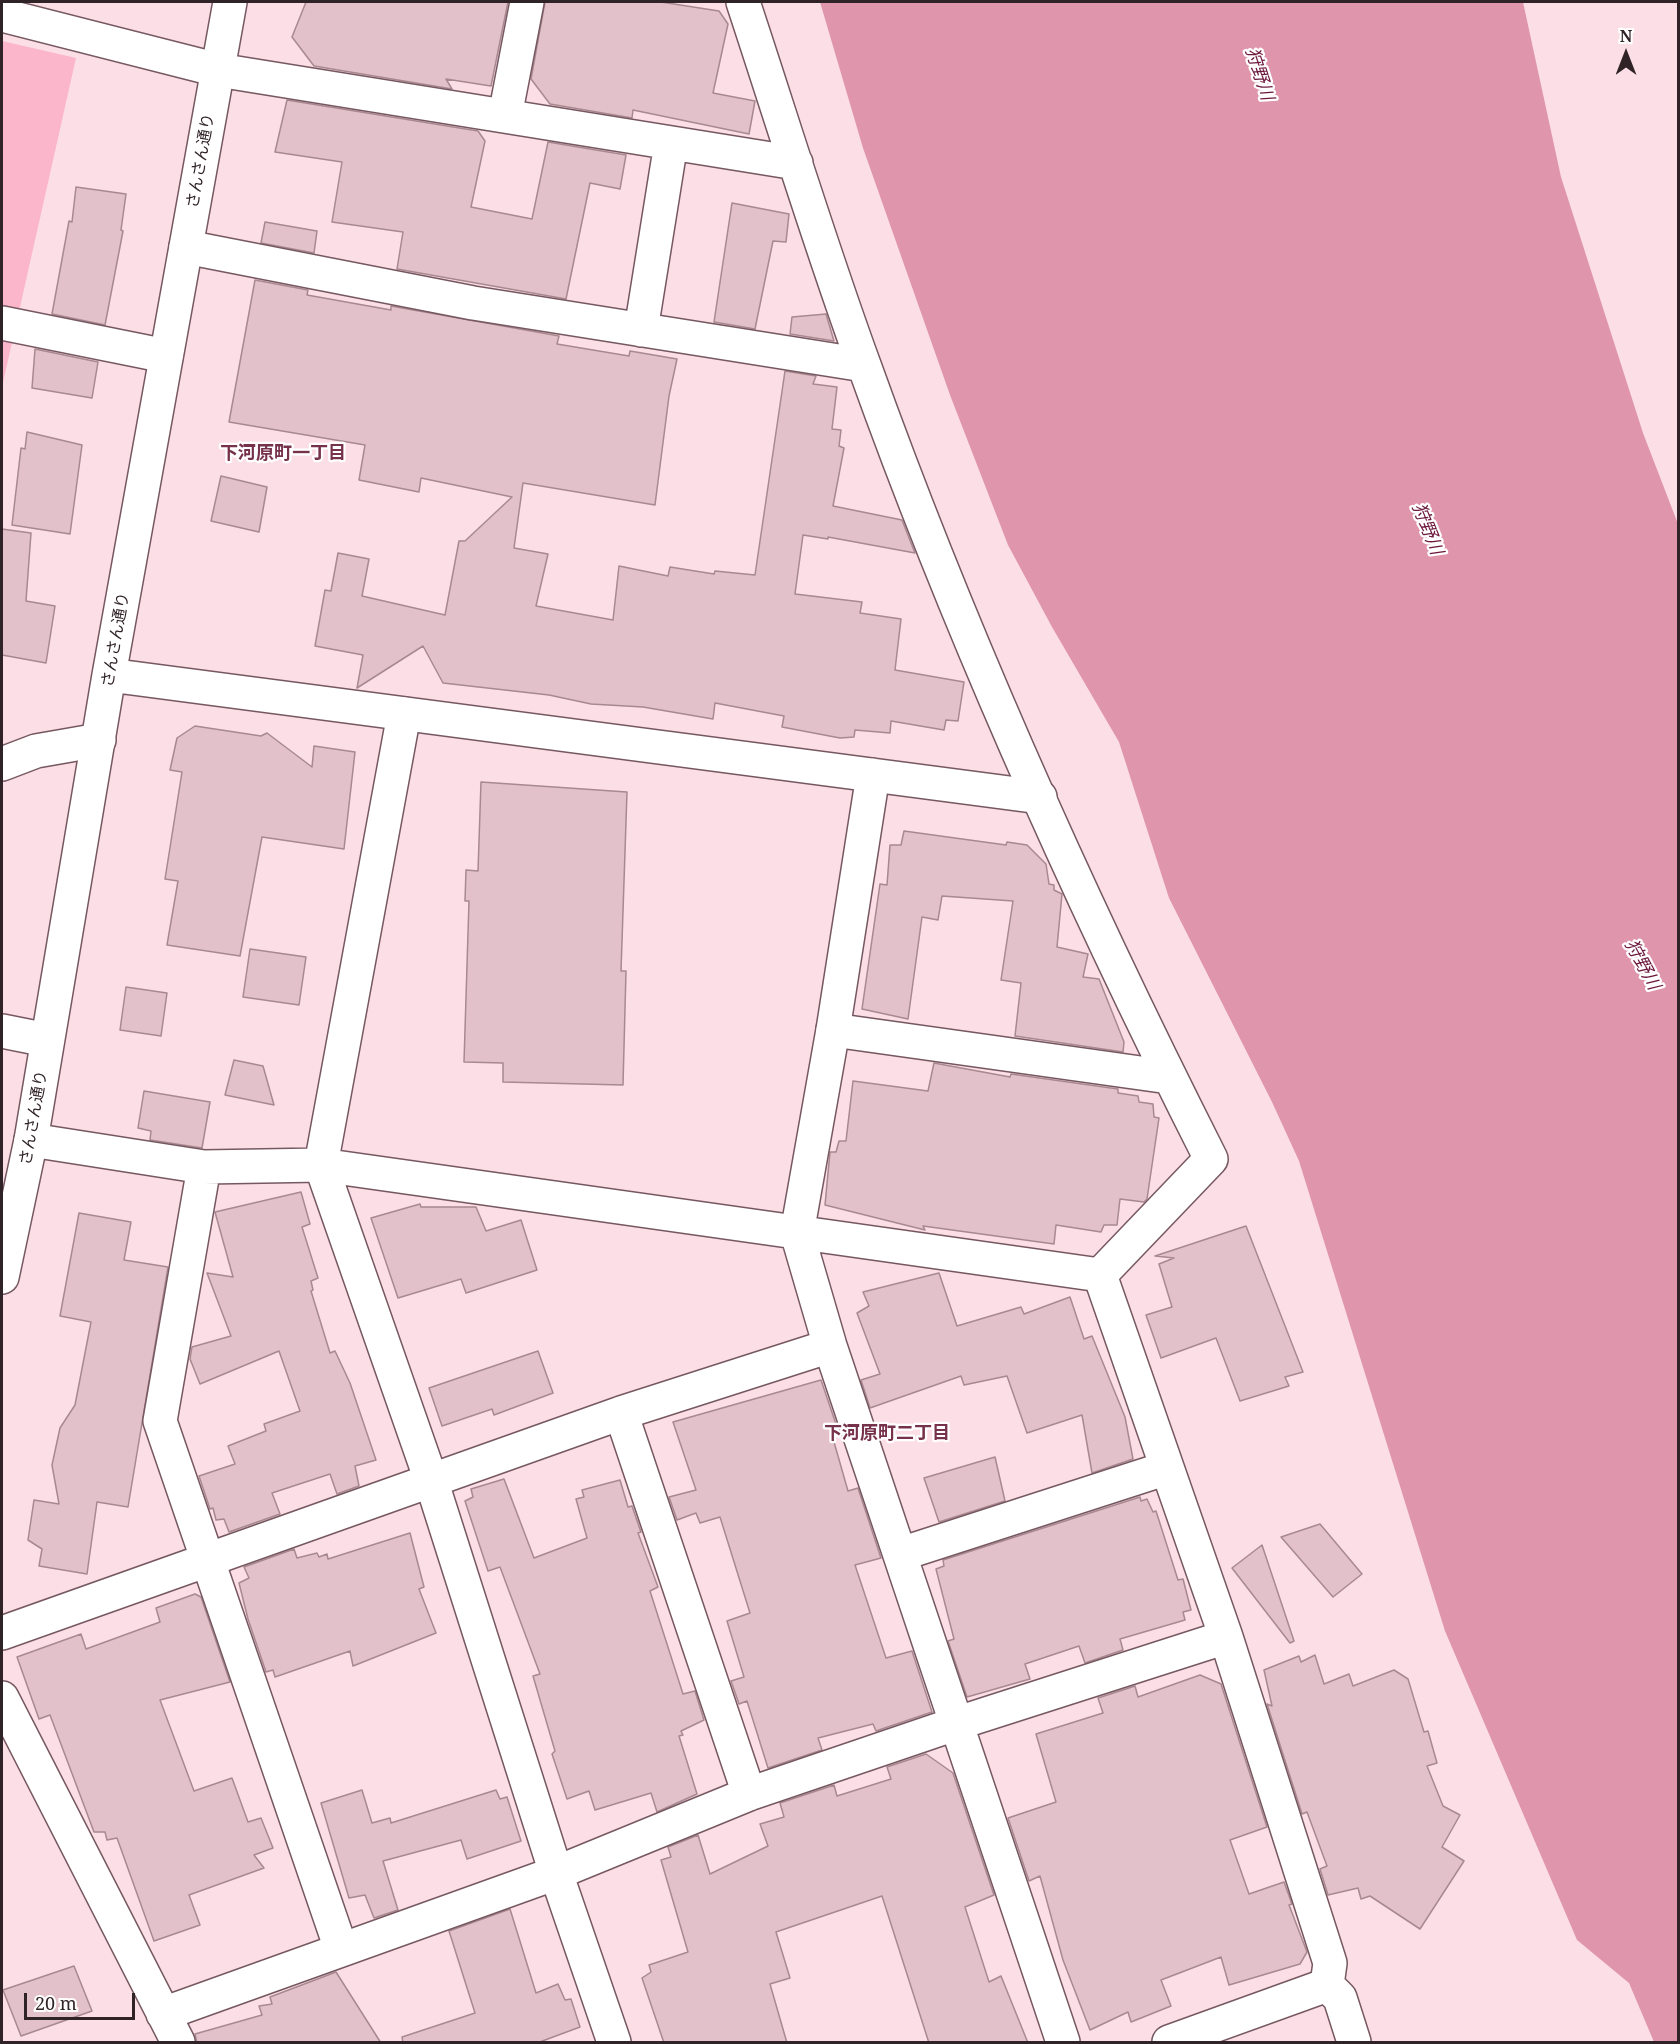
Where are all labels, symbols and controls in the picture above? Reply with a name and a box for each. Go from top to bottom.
north arrow [1596,24,1656,84]
text: N [1620,25,1632,47]
water label: 狩野川 [1240,45,1278,103]
street label: さんさん通り [183,112,219,210]
district label: 下河原町一丁目 [220,443,346,465]
water label: 狩野川 [1407,500,1447,558]
street label: さんさん通り [98,591,134,689]
water label: 狩野川 [1620,936,1664,994]
street label: さんさん通り [16,1069,52,1167]
district label: 下河原町二丁目 [824,1423,950,1445]
scale bar [27,1981,138,2019]
text: 20 m [35,1991,77,2015]

